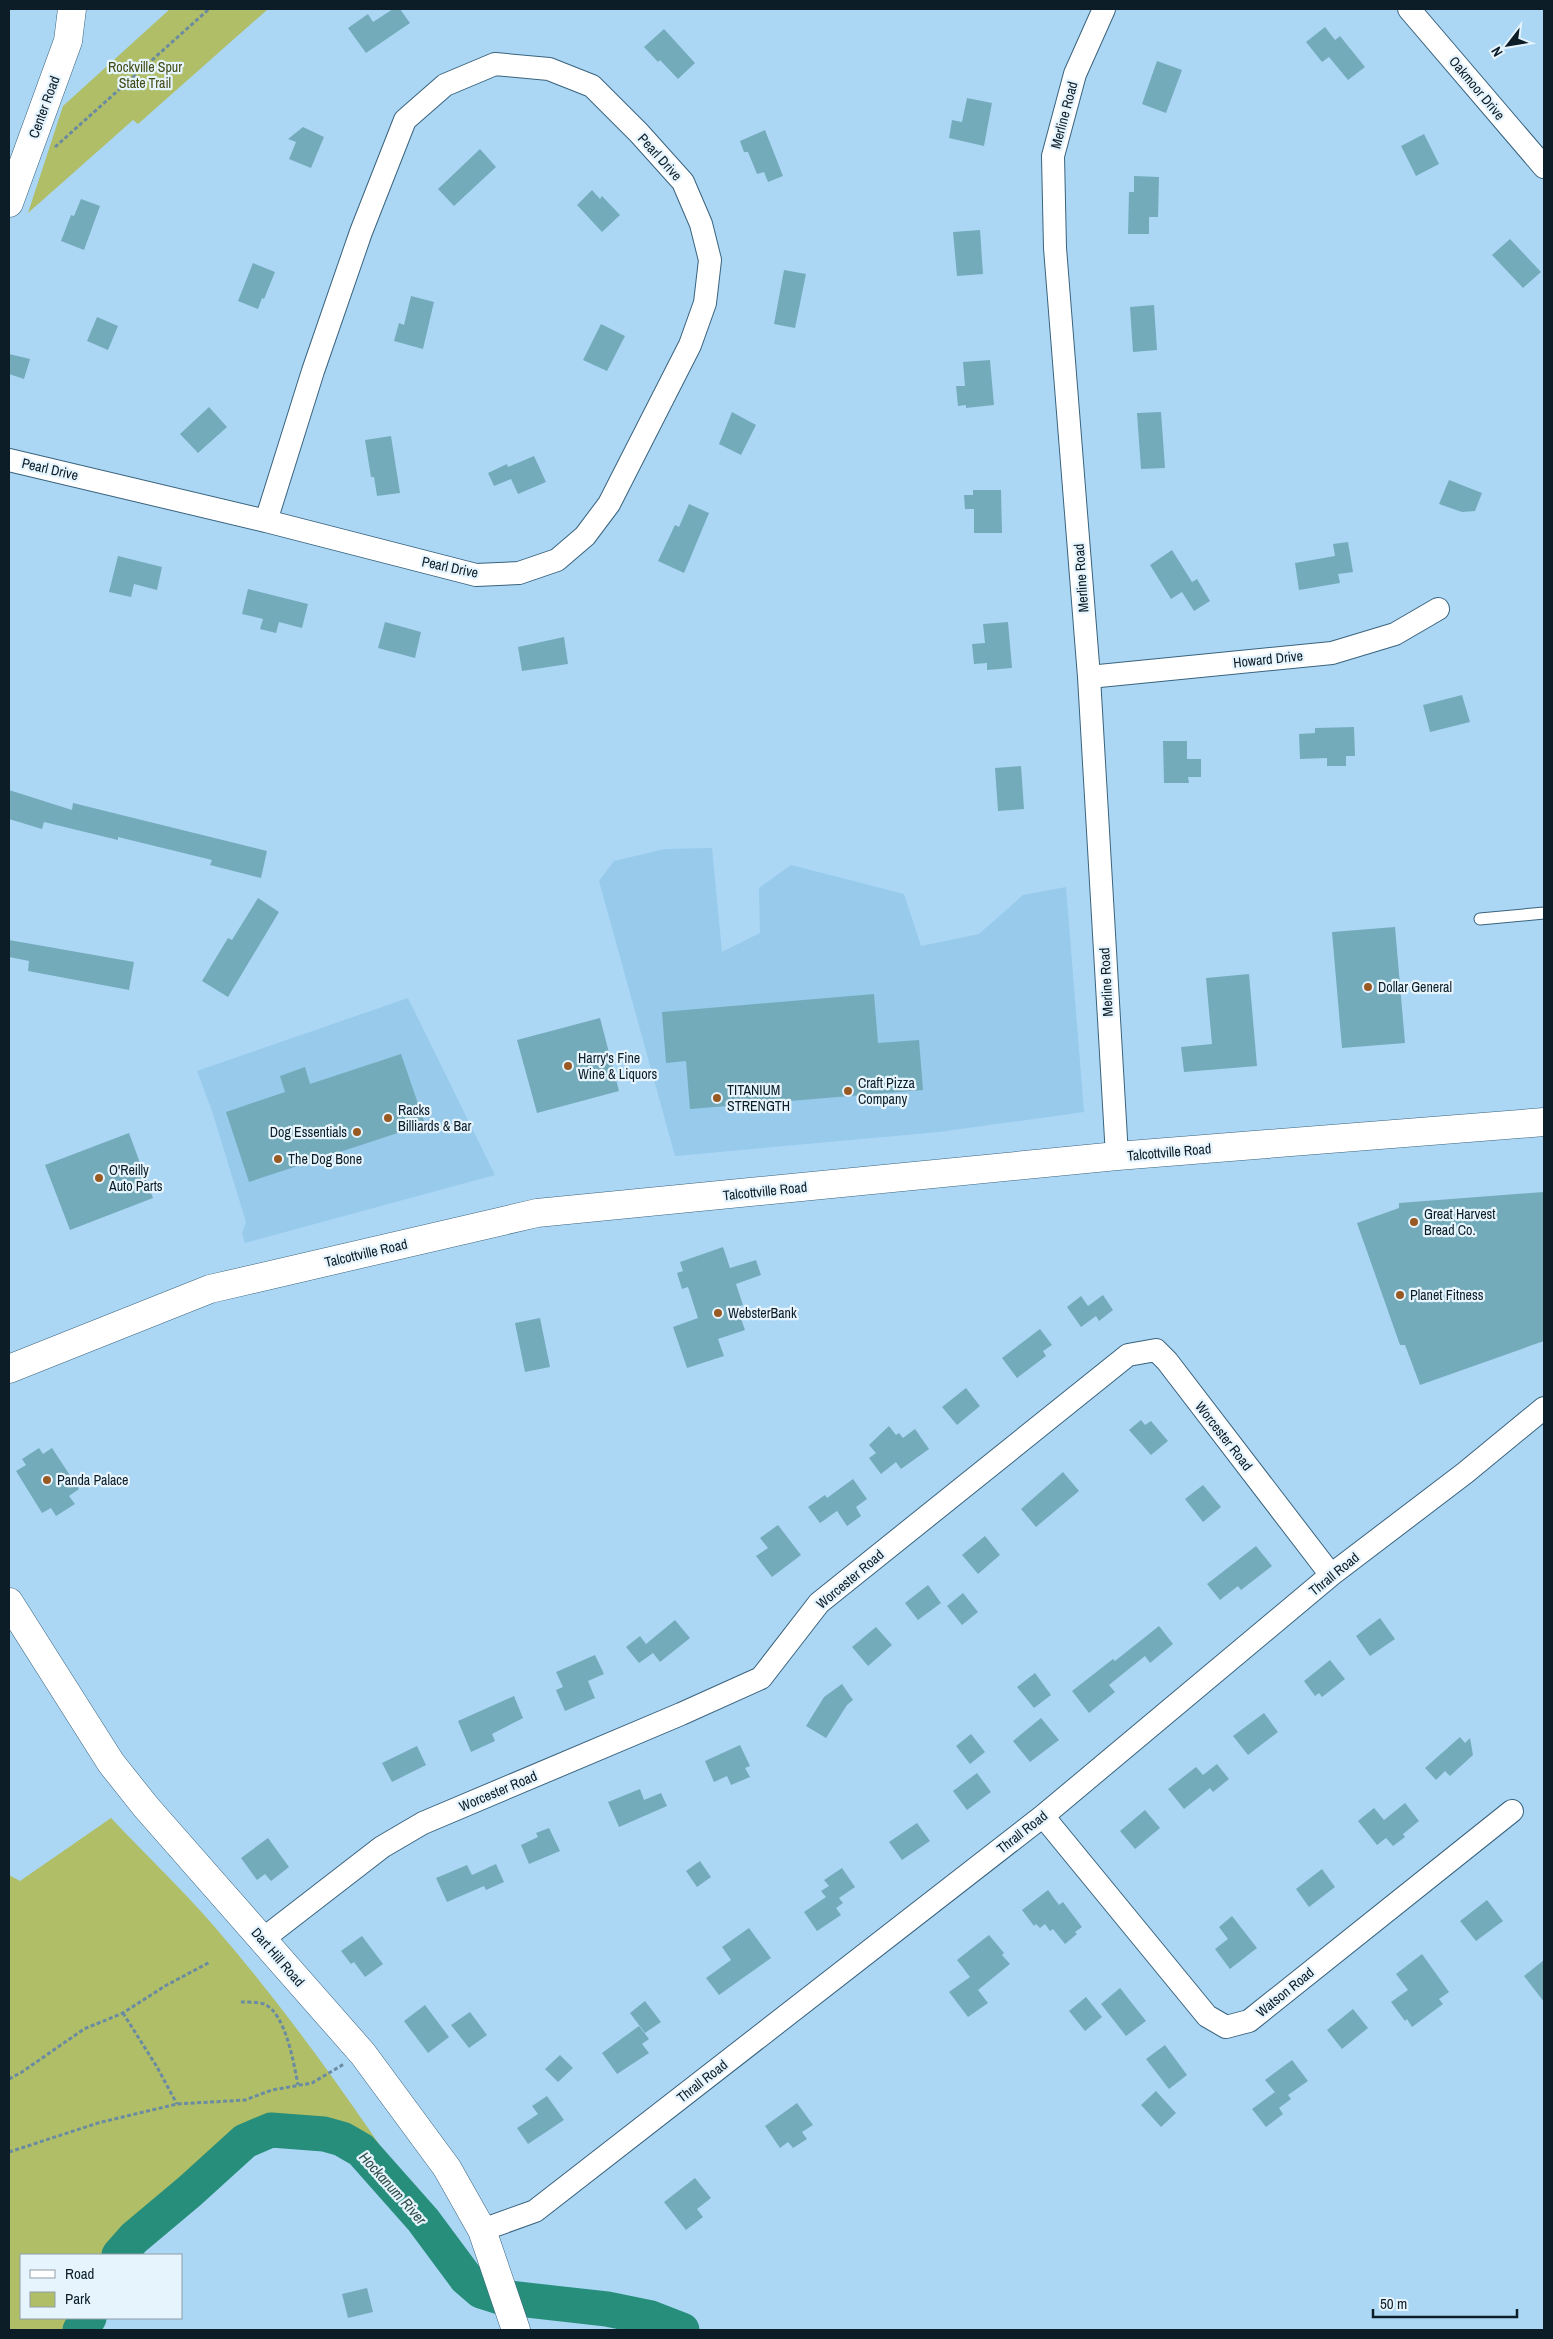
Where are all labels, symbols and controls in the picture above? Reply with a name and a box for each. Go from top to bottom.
north arrow [1483,20,1533,70]
text: N [1487,44,1507,60]
street label: Oakmoor Drive [1445,52,1509,124]
park label: Rockville Spur State Trail [108,58,182,92]
street label: Center Road [24,73,64,141]
street label: Merline Road [1046,79,1082,151]
street label: Pearl Drive [634,130,686,184]
street label: Pearl Drive [20,454,80,484]
street label: Merline Road [1070,543,1092,613]
street label: Pearl Drive [420,552,480,582]
street label: Howard Drive [1232,646,1304,672]
street label: Merline Road [1095,947,1117,1017]
place label: Dollar General [1378,978,1452,996]
marker: Dollar General [1362,981,1374,993]
place label: Harry's Fine Wine & Liquors [578,1049,657,1083]
marker: Harry's Fine Wine & Liquors [562,1060,574,1072]
place label: Craft Pizza Company [858,1074,915,1108]
place label: TITANIUM STRENGTH [727,1081,790,1115]
marker: Craft Pizza Company [842,1085,854,1097]
marker: TITANIUM STRENGTH [711,1092,723,1104]
place label: Racks Billiards & Bar [398,1101,472,1135]
marker: Racks Billiards & Bar [382,1112,394,1124]
place label: Dog Essentials [270,1123,347,1141]
marker: Dog Essentials [351,1126,363,1138]
street label: Talcottville Road [1126,1139,1212,1165]
place label: The Dog Bone [288,1150,362,1168]
marker: The Dog Bone [272,1153,284,1165]
place label: O'Reilly Auto Parts [108,1161,163,1195]
marker: O'Reilly Auto Parts [93,1172,105,1184]
street label: Talcottville Road [722,1178,808,1204]
place label: Great Harvest Bread Co. [1424,1205,1495,1239]
marker: Great Harvest Bread Co. [1408,1216,1420,1228]
street label: Talcottville Road [323,1235,409,1271]
place label: Planet Fitness [1410,1286,1484,1304]
marker: Planet Fitness [1394,1289,1406,1301]
place label: WebsterBank [728,1304,797,1322]
marker: WebsterBank [712,1307,724,1319]
street label: Worcester Road [1191,1398,1257,1474]
place label: Panda Palace [57,1471,128,1489]
marker: Panda Palace [41,1474,53,1486]
street label: Worcester Road [813,1546,887,1612]
street label: Thrall Road [1305,1548,1363,1600]
street label: Worcester Road [456,1767,540,1815]
street label: Thrall Road [993,1807,1051,1857]
street label: Dart Hill Road [248,1924,308,1990]
street label: Watson Road [1252,1963,1318,2021]
street label: Thrall Road [673,2056,731,2106]
water label: Hockanum River [355,2147,432,2230]
legend [20,2254,182,2319]
text: Road [65,2263,94,2284]
scale bar [1373,2286,1517,2318]
text: Park [65,2288,91,2309]
text: 50 m [1380,2293,1407,2314]

